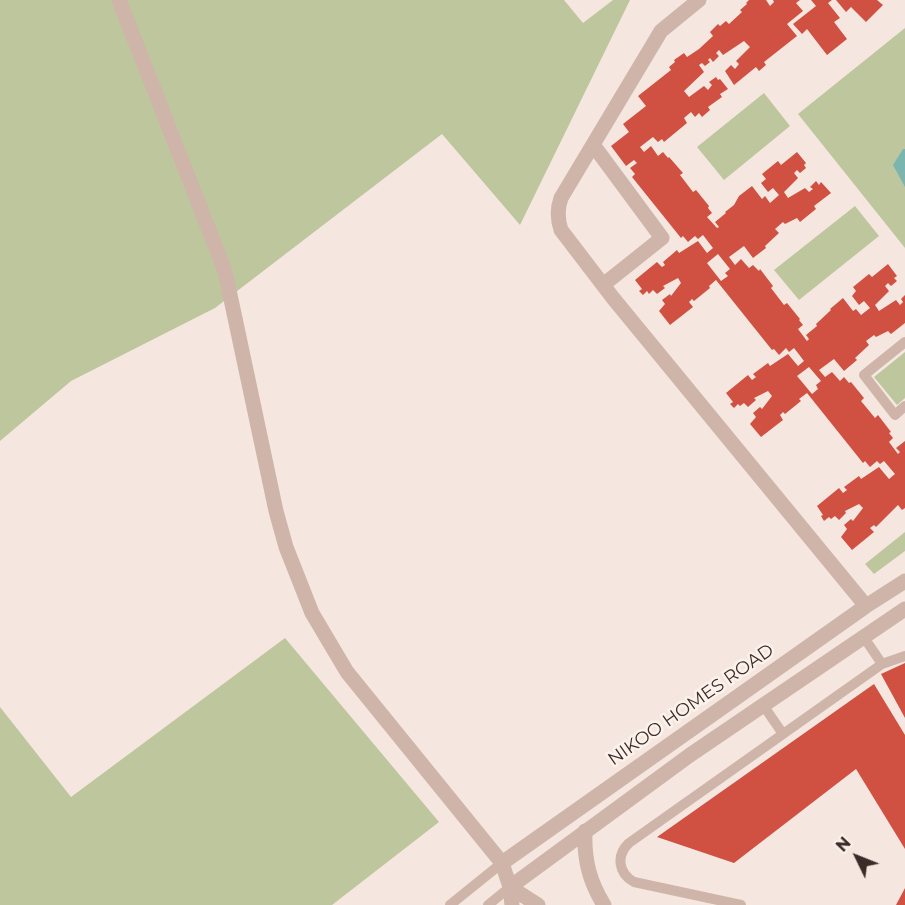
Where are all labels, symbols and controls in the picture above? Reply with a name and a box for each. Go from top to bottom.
street label: NIKOO HOMES ROAD [604,639,778,771]
north arrow [827,827,887,887]
text: N [832,833,855,856]

